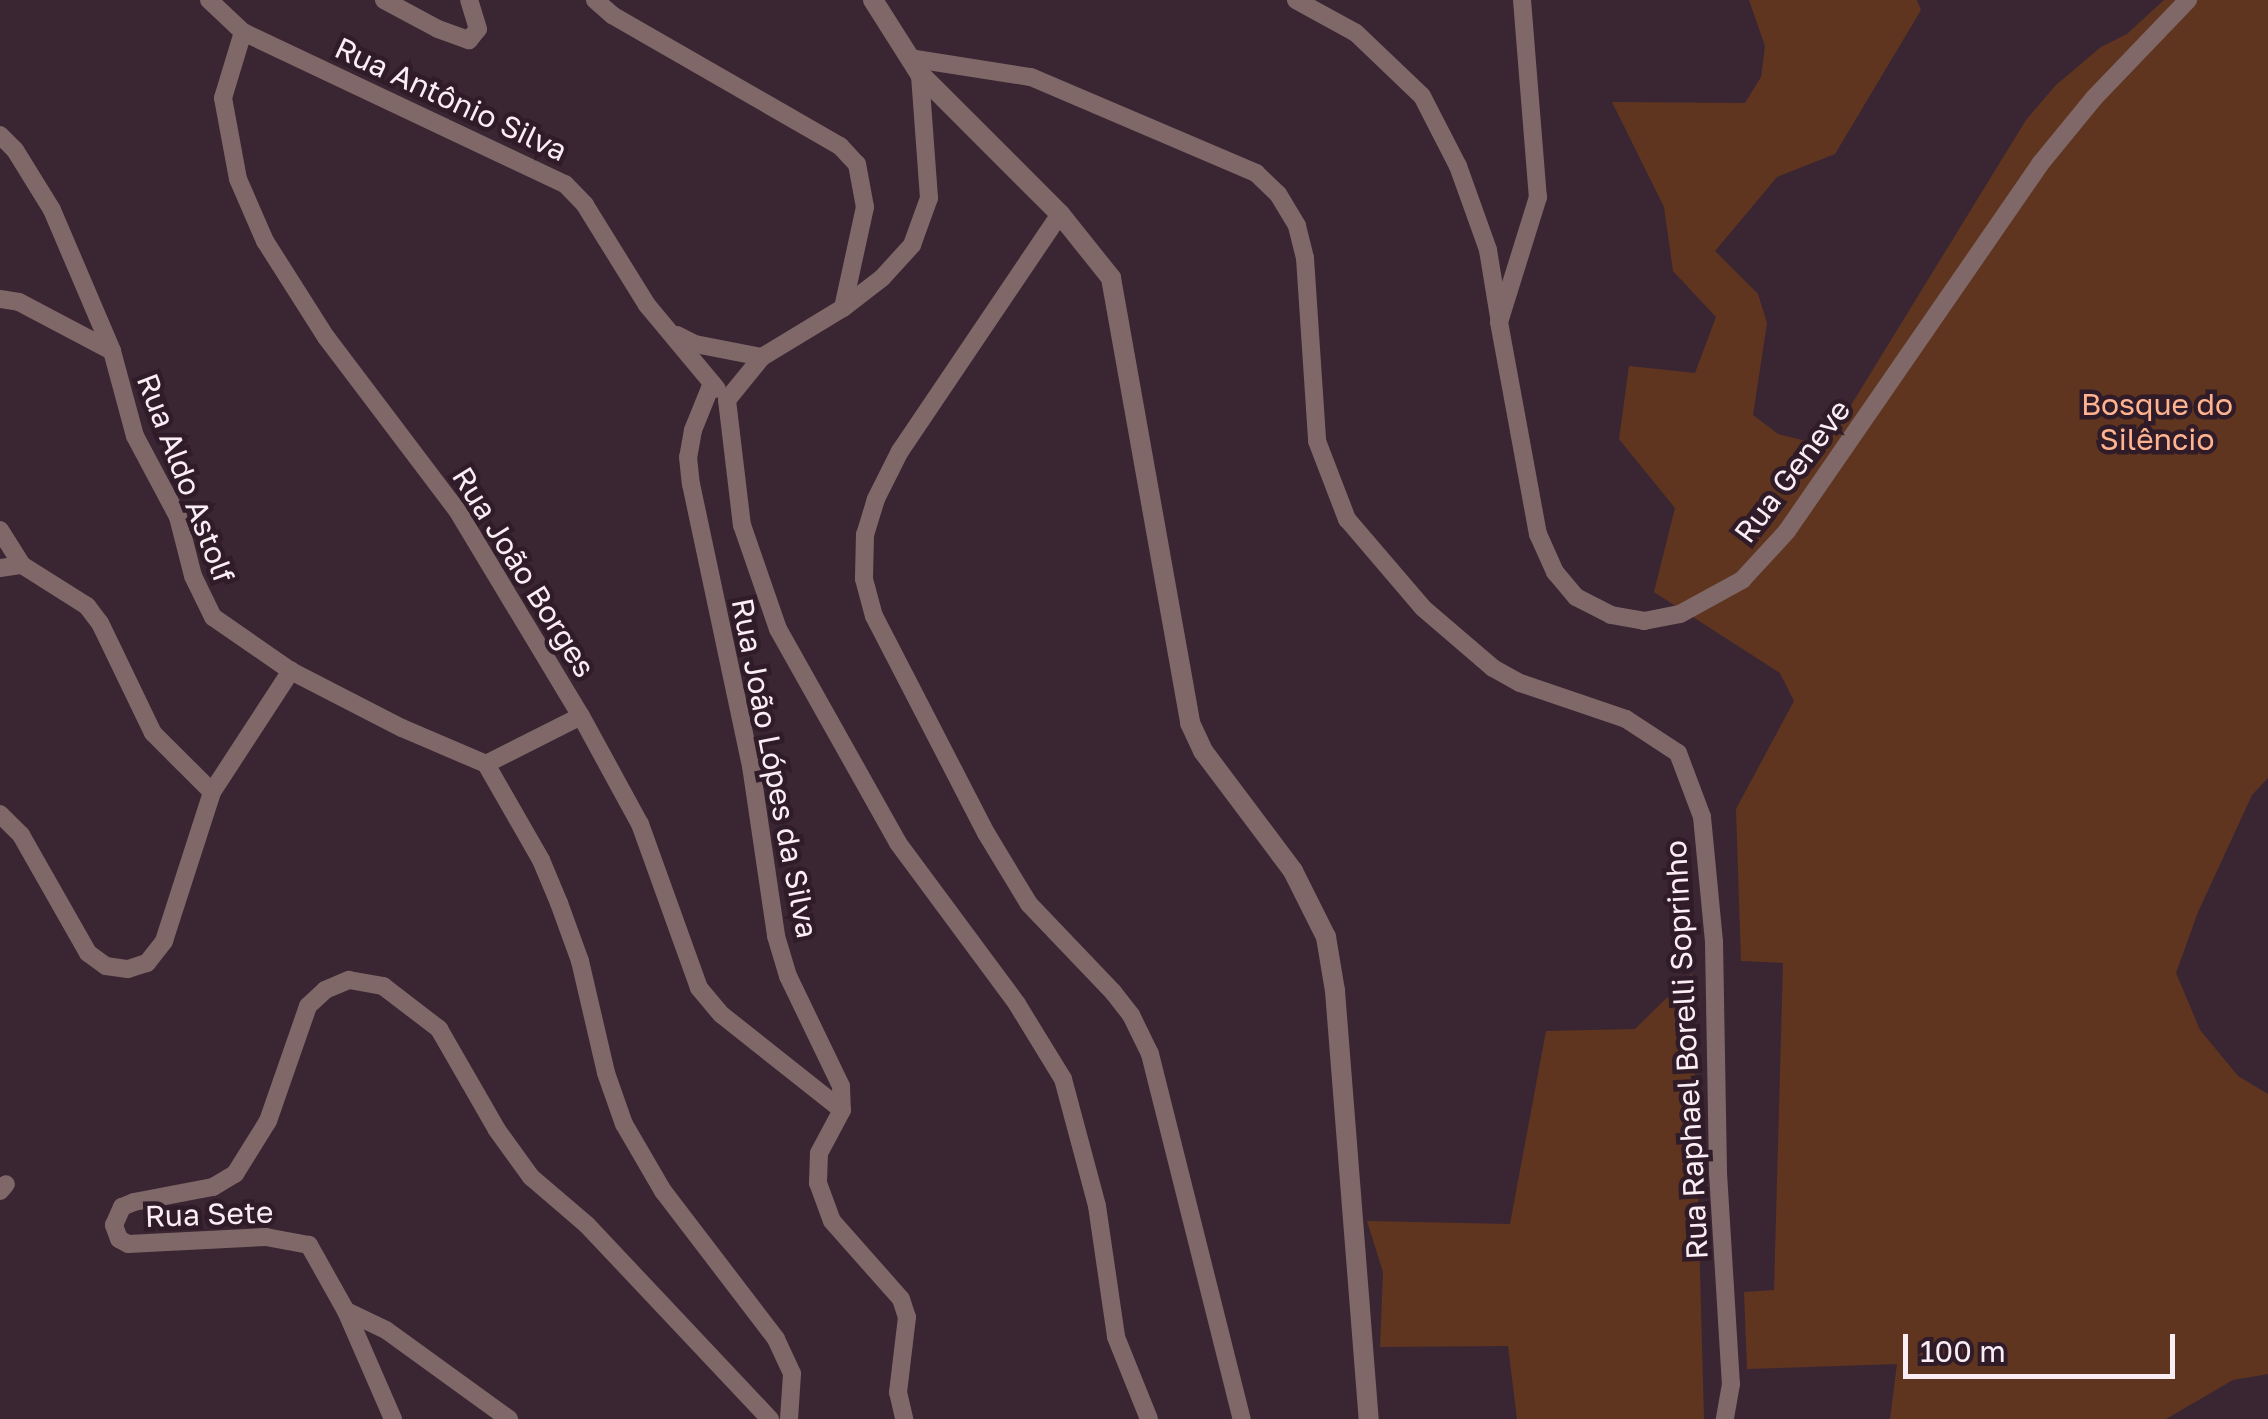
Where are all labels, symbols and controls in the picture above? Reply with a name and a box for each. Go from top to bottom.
street label: Rua Antônio Silva [329,29,573,169]
street label: Rua Aldo Astolf [130,368,242,588]
park label: Bosque do Silêncio [2081,386,2233,456]
street label: Rua Geneve [1727,392,1857,550]
street label: Rua João Borges [445,460,603,684]
street label: Rua João Lópes da Silva [724,595,826,941]
street label: Rua Raphael Borelli Soprinho [1657,839,1715,1261]
street label: Rua Sete [144,1194,274,1234]
scale bar [1908,1314,2180,1376]
text: 100 m [1920,1333,2006,1369]

